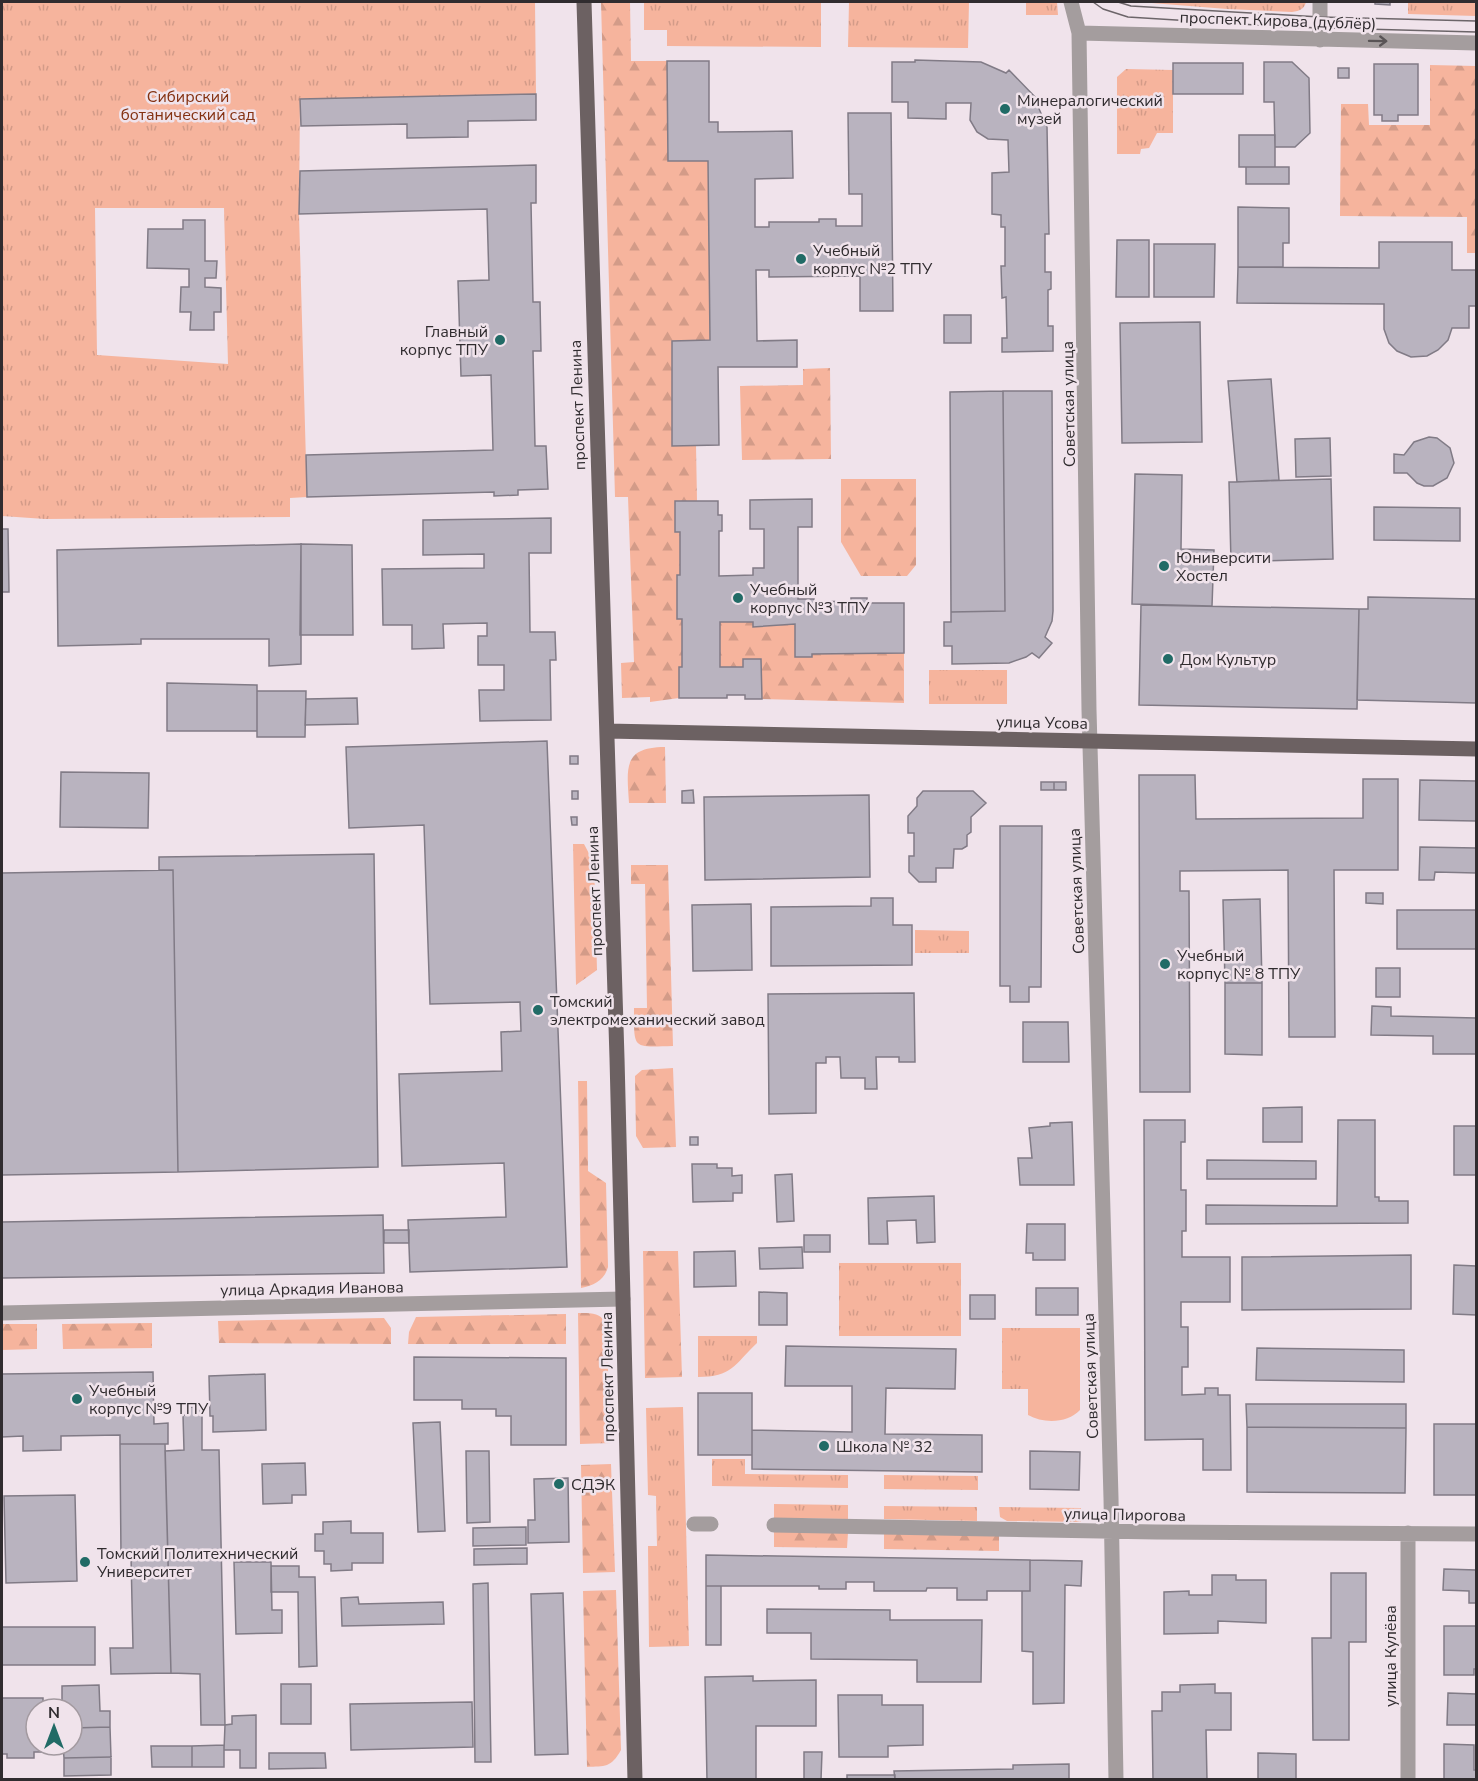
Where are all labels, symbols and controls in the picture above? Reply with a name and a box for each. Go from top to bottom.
street label: проспект Кирова (дублёр) [1179,7,1377,35]
one-way arrow [1368,36,1388,47]
park label: Сибирский ботанический сад [121,86,256,126]
place label: Минералогический музей [1017,90,1163,130]
marker: Минералогический музей [998,102,1012,116]
place label: Учебный корпус №2 ТПУ [812,240,933,280]
marker: Учебный корпус №2 ТПУ [794,252,808,266]
place label: Главный корпус ТПУ [400,321,489,361]
marker: Главный корпус ТПУ [493,333,507,347]
street label: проспект Ленина [565,339,591,471]
street label: Советская улица [1057,341,1081,467]
place label: Юниверсити Хостел [1176,547,1271,587]
marker: Юниверсити Хостел [1157,559,1171,573]
place label: Учебный корпус №3 ТПУ [749,579,870,619]
marker: Учебный корпус №3 ТПУ [731,591,745,605]
place label: Дом Культур [1180,649,1276,671]
marker: Дом Культур [1161,652,1175,666]
street label: улица Усова [996,711,1088,735]
street label: проспект Ленина [582,825,608,957]
street label: Советская улица [1064,828,1090,954]
place label: Учебный корпус № 8 ТПУ [1176,945,1301,985]
marker: Учебный корпус № 8 ТПУ [1158,957,1172,971]
place label: Томский электромеханический завод [550,991,765,1031]
marker: Томский электромеханический завод [531,1003,545,1017]
street label: улица Аркадия Иванова [220,1276,404,1302]
street label: проспект Ленина [596,1312,620,1442]
street label: Советская улица [1078,1313,1104,1439]
place label: Учебный корпус №9 ТПУ [88,1380,209,1420]
marker: Учебный корпус №9 ТПУ [70,1392,84,1406]
place label: Школа № 32 [836,1436,933,1458]
marker: Школа № 32 [817,1439,831,1453]
place label: СДЭК [571,1474,616,1496]
marker: СДЭК [552,1477,566,1491]
street label: улица Пирогова [1064,1503,1186,1527]
place label: Томский Политехнический Университет [96,1543,298,1583]
marker: Томский Политехнический Университет [78,1555,92,1569]
street label: улица Кулёва [1380,1605,1402,1707]
north arrow [24,1697,84,1757]
text: N [48,1702,60,1724]

